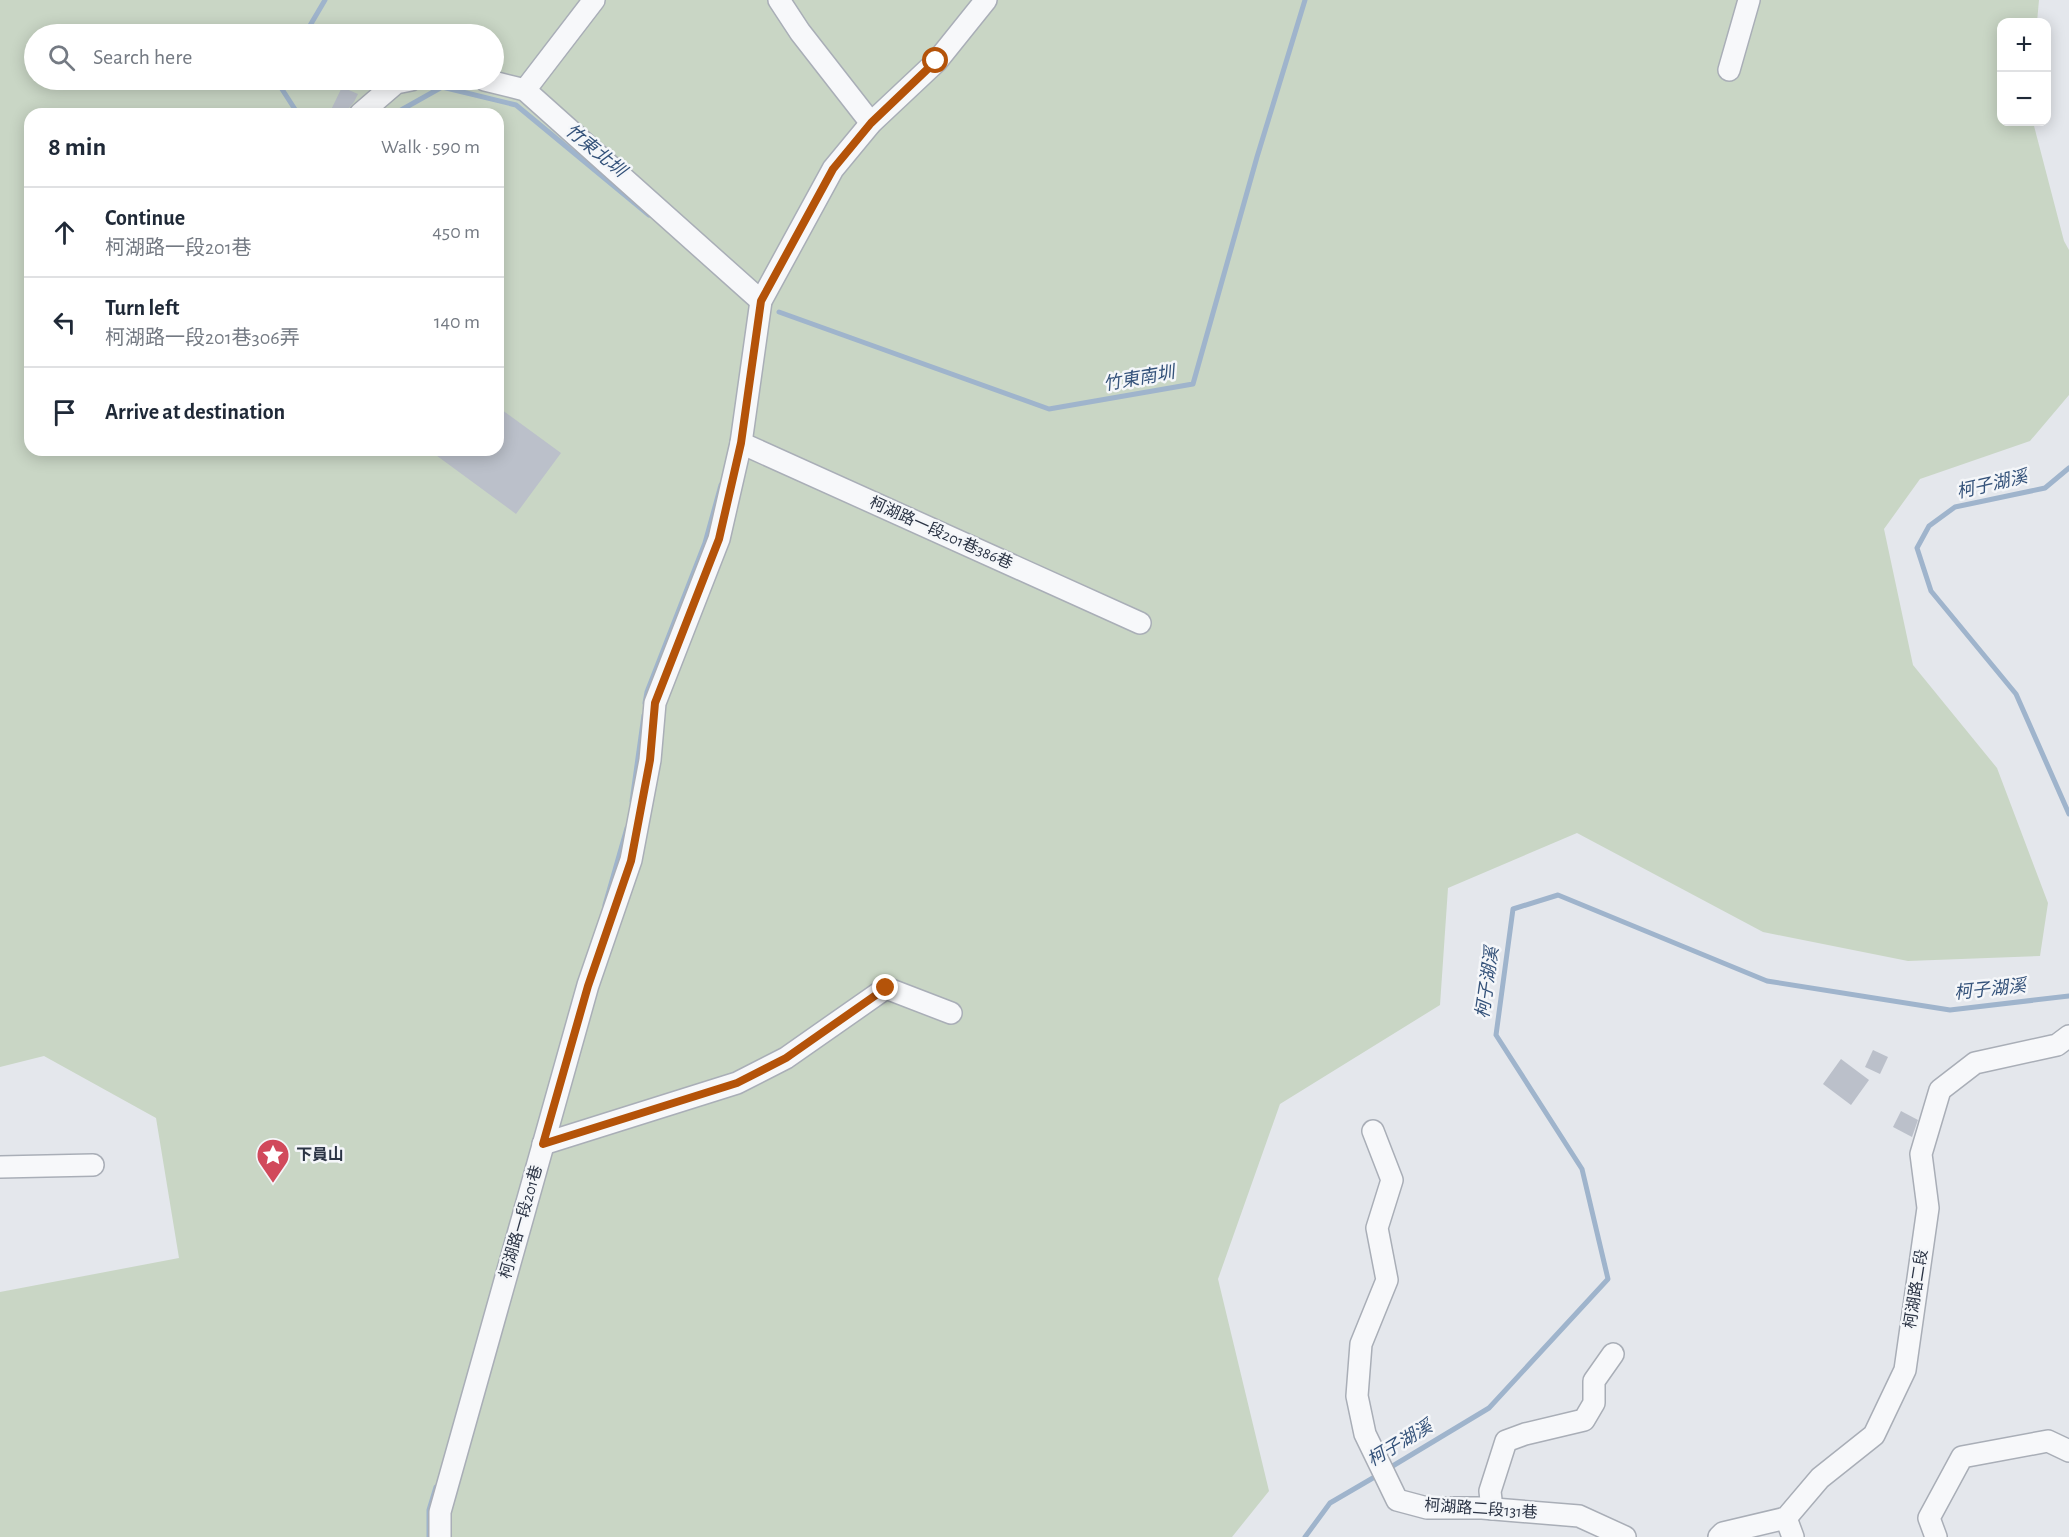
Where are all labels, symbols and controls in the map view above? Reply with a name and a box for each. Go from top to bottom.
map controls [1997,18,2051,126]
button: + [1997,18,2051,72]
search box [24,24,504,90]
icon: search [45,41,78,74]
text: Search here [93,46,192,68]
route start [922,47,948,73]
button: − [1997,72,2051,126]
water label: 竹東北圳 [561,120,632,183]
text: 8 min [48,134,106,160]
text: Walk · 590 m [381,137,480,157]
text: Continue [105,207,185,229]
icon: ahead [48,216,81,249]
text: 450 m [432,222,480,242]
text: 柯湖路一段201巷 [105,238,252,258]
text: Turn left [105,297,179,319]
icon: left [48,306,81,339]
text: 140 m [434,312,480,332]
text: 柯湖路一段201巷306弄 [105,328,300,348]
water label: 竹東南圳 [1102,361,1179,394]
icon: arrive [48,396,81,429]
text: Arrive at destination [105,401,285,423]
water label: 柯子湖溪 [1954,466,2032,502]
street label: 柯湖路一段201巷386巷 [867,493,1015,572]
water label: 柯子湖溪 [1472,943,1502,1020]
route end [872,974,898,1000]
water label: 柯子湖溪 [1953,975,2030,1003]
place icon: 下員山 [255,1137,291,1184]
place label: 下員山 [296,1146,344,1163]
street label: 柯湖路一段201巷 [496,1163,545,1281]
street label: 柯湖路二段 [1901,1248,1930,1330]
water label: 柯子湖溪 [1363,1414,1438,1470]
street label: 柯湖路二段131巷 [1424,1496,1538,1521]

